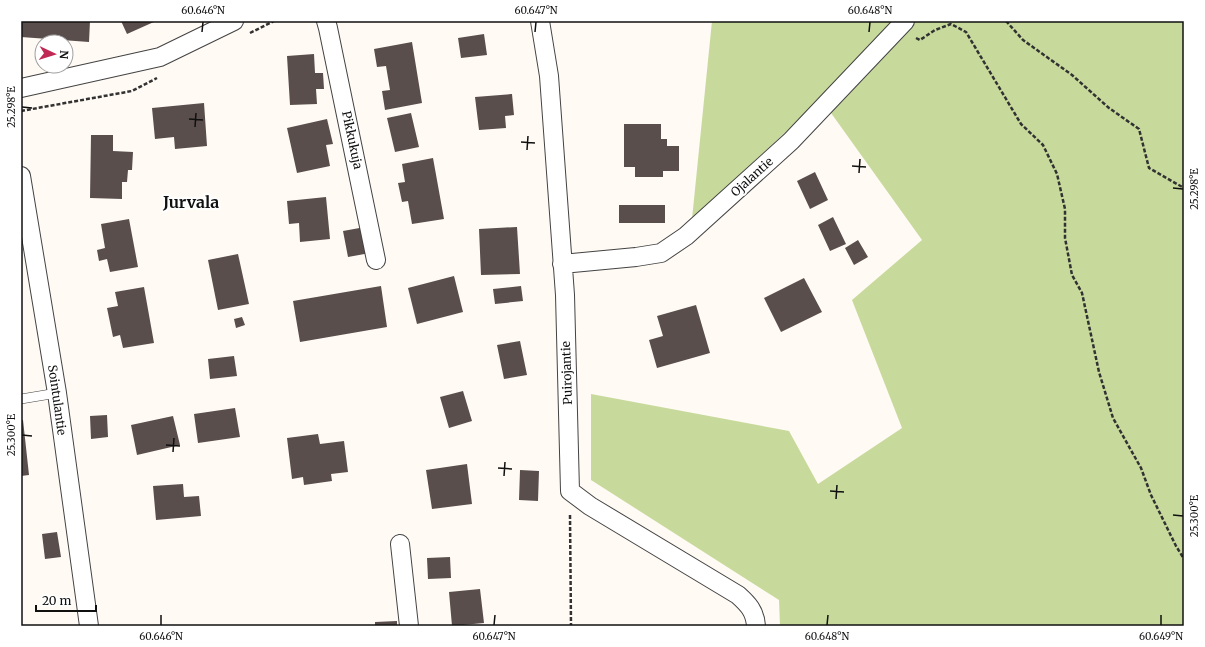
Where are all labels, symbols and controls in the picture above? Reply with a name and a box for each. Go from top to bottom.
text: 60.646°N [181,4,225,17]
text: 60.647°N [514,4,558,17]
text: 60.648°N [848,4,892,17]
north arrow [34,34,74,74]
text: N [57,50,71,60]
text: 25.298°E [5,86,18,128]
street label: Pikkukuja [339,109,366,171]
street label: Ojalantie [727,154,776,199]
text: 25.298°E [1188,168,1201,210]
district label: Jurvala [162,192,219,212]
street label: Puirojantie [558,341,575,405]
street label: Sointulantie [45,364,70,436]
text: 25.300°E [5,413,18,456]
text: 25.300°E [1188,494,1201,537]
scale bar [36,587,96,613]
text: 20 m [42,593,71,608]
text: 60.646°N [139,630,183,643]
text: 60.647°N [472,630,516,643]
text: 60.648°N [805,630,849,643]
text: 60.649°N [1139,630,1183,643]

